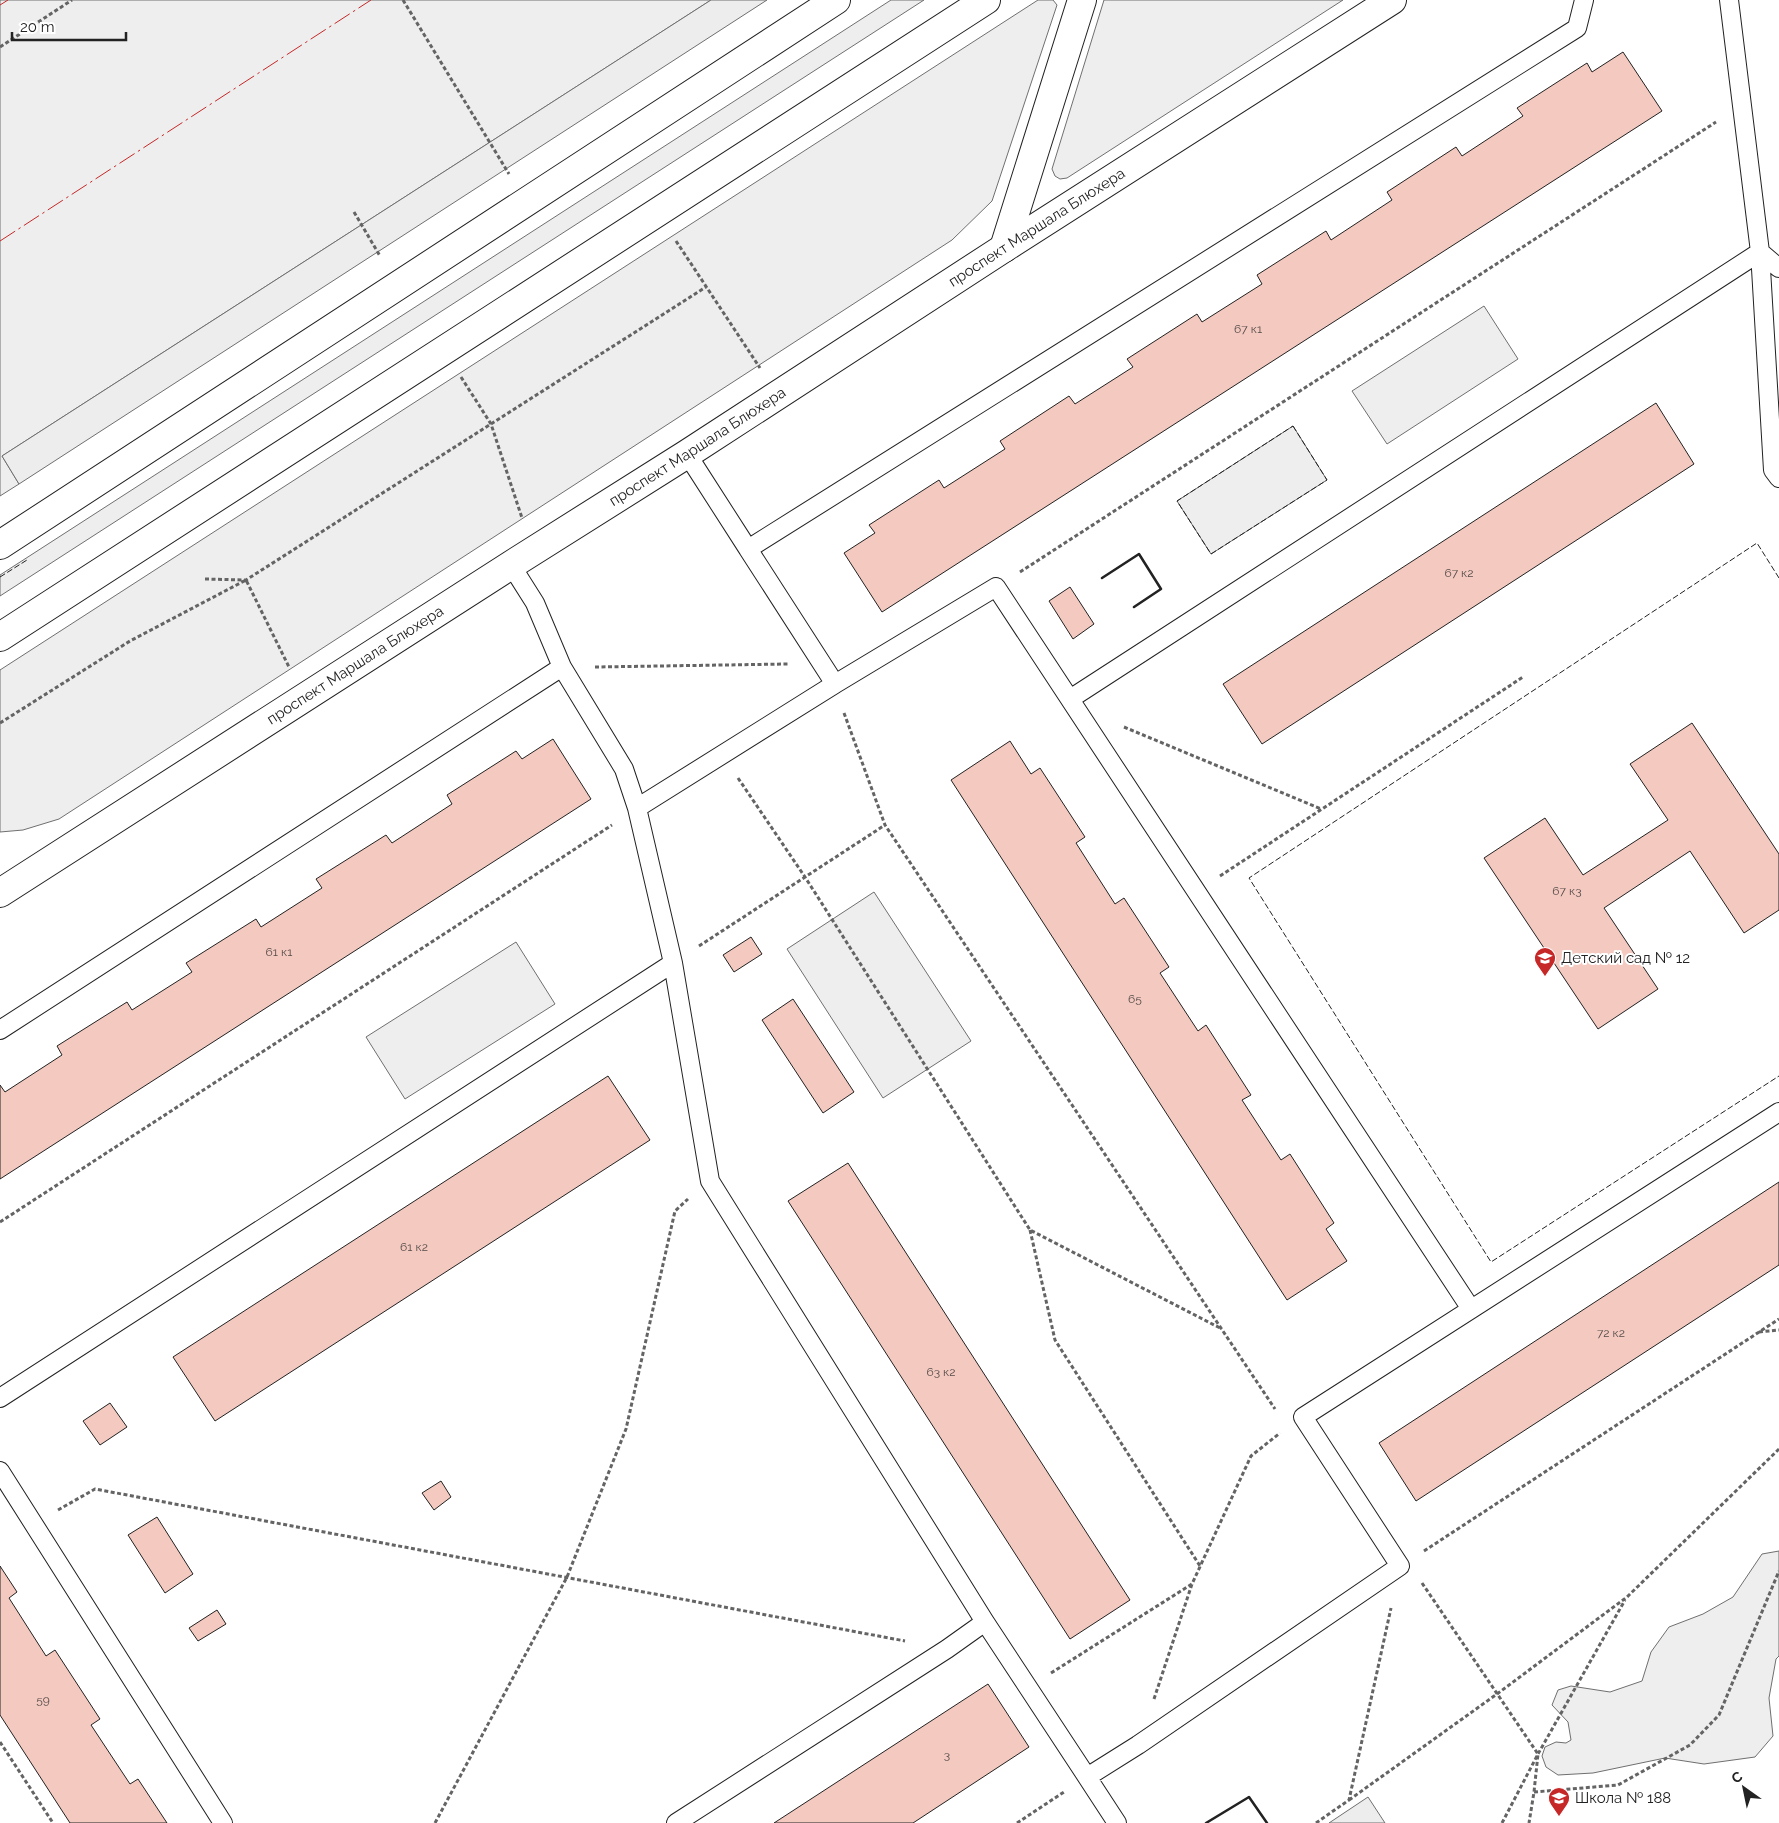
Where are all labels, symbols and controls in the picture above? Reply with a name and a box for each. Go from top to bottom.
scale bar [12,10,126,42]
text: 20 m [20,18,55,36]
street label: проспект Маршала Блюхера [945,164,1128,291]
house number: 67 к1 [1234,322,1262,336]
street label: проспект Маршала Блюхера [606,383,789,510]
house number: 67 к2 [1444,566,1474,580]
street label: проспект Маршала Блюхера [263,602,447,728]
house number: 67 к3 [1552,884,1582,898]
house number: 61 к1 [266,945,292,959]
school or university icon: Детский сад № 12 [1533,946,1557,977]
place label: Детский сад № 12 [1561,949,1690,967]
house number: 65 [1128,992,1142,1006]
house number: 61 к2 [400,1240,428,1254]
house number: 72 к2 [1597,1326,1625,1340]
house number: 63 к2 [926,1365,956,1379]
house number: 59 [36,1693,50,1707]
house number: 3 [944,1748,950,1762]
north arrow [1719,1763,1769,1813]
text: С [1729,1768,1746,1786]
school or university icon: Школа № 188 [1547,1786,1571,1817]
place label: Школа № 188 [1575,1789,1671,1807]

